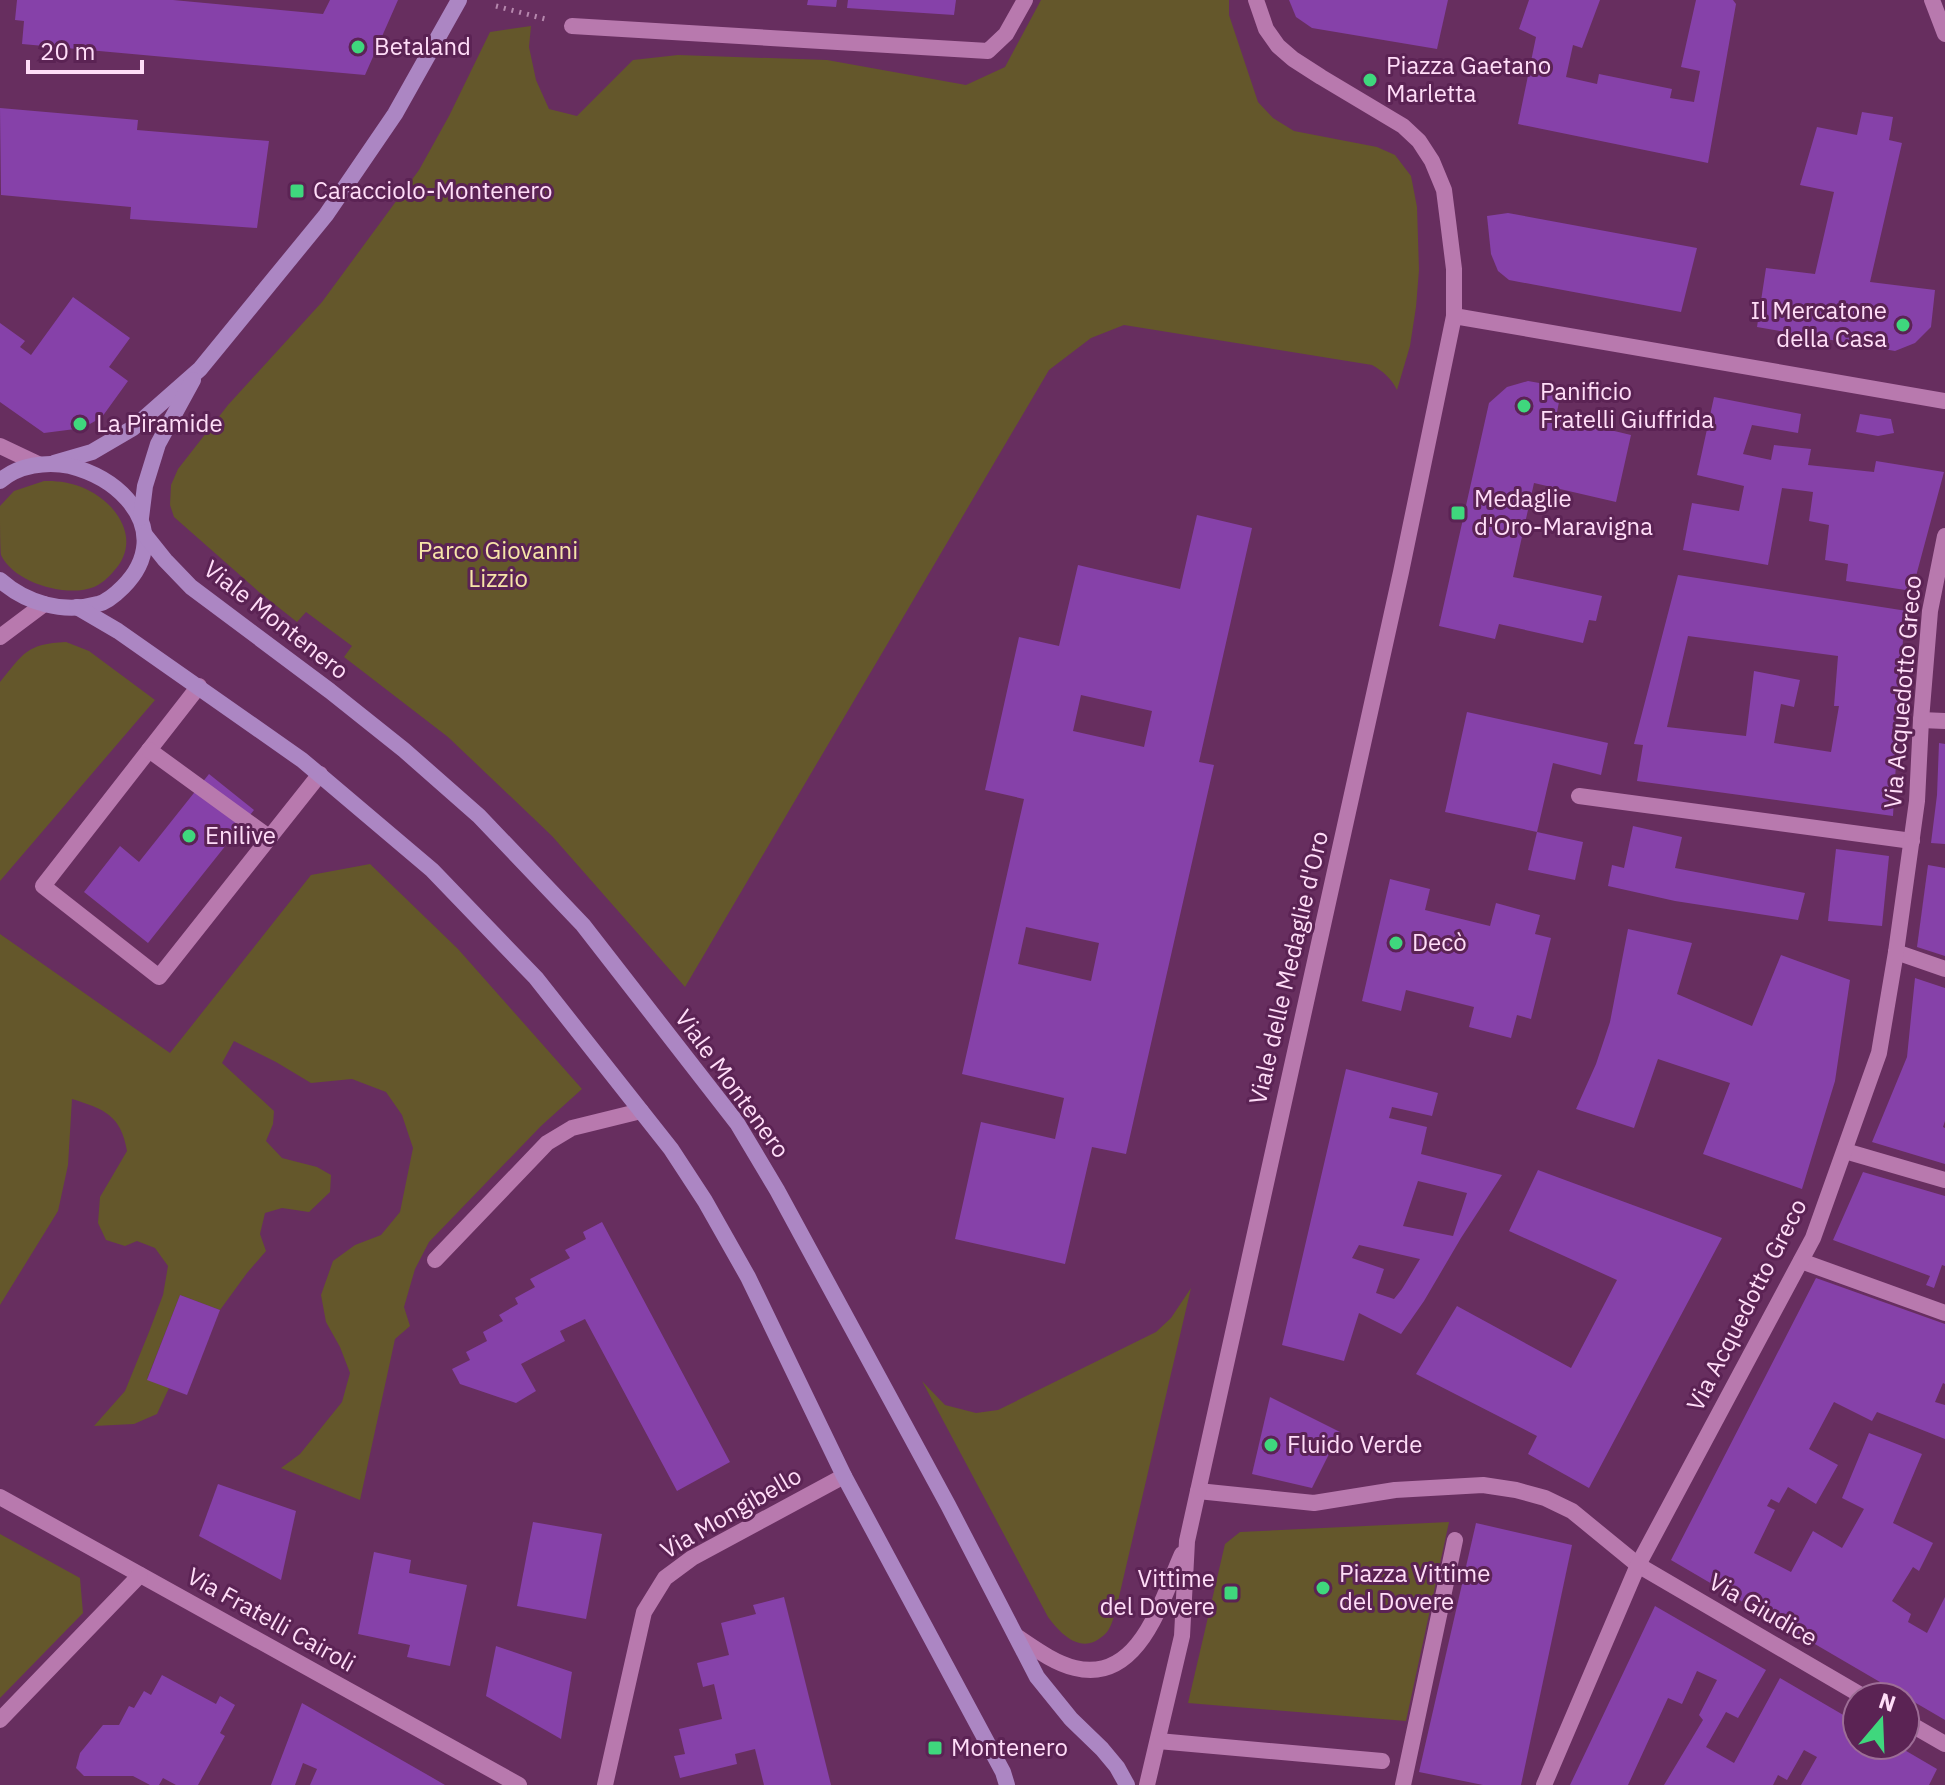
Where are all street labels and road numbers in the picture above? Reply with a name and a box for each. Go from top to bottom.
street label: Viale Montenero [197,552,356,686]
street label: Via Acquedotto Greco [1876,574,1928,810]
street label: Viale delle Medaglie d'Oro [1241,828,1335,1108]
street label: Viale Montenero [668,1003,797,1164]
street label: Via Acquedotto Greco [1679,1193,1813,1416]
street label: Via Mongibello [654,1459,807,1565]
street label: Via Fratelli Cairoli [181,1560,361,1679]
street label: Via Giudice [1703,1565,1824,1653]

